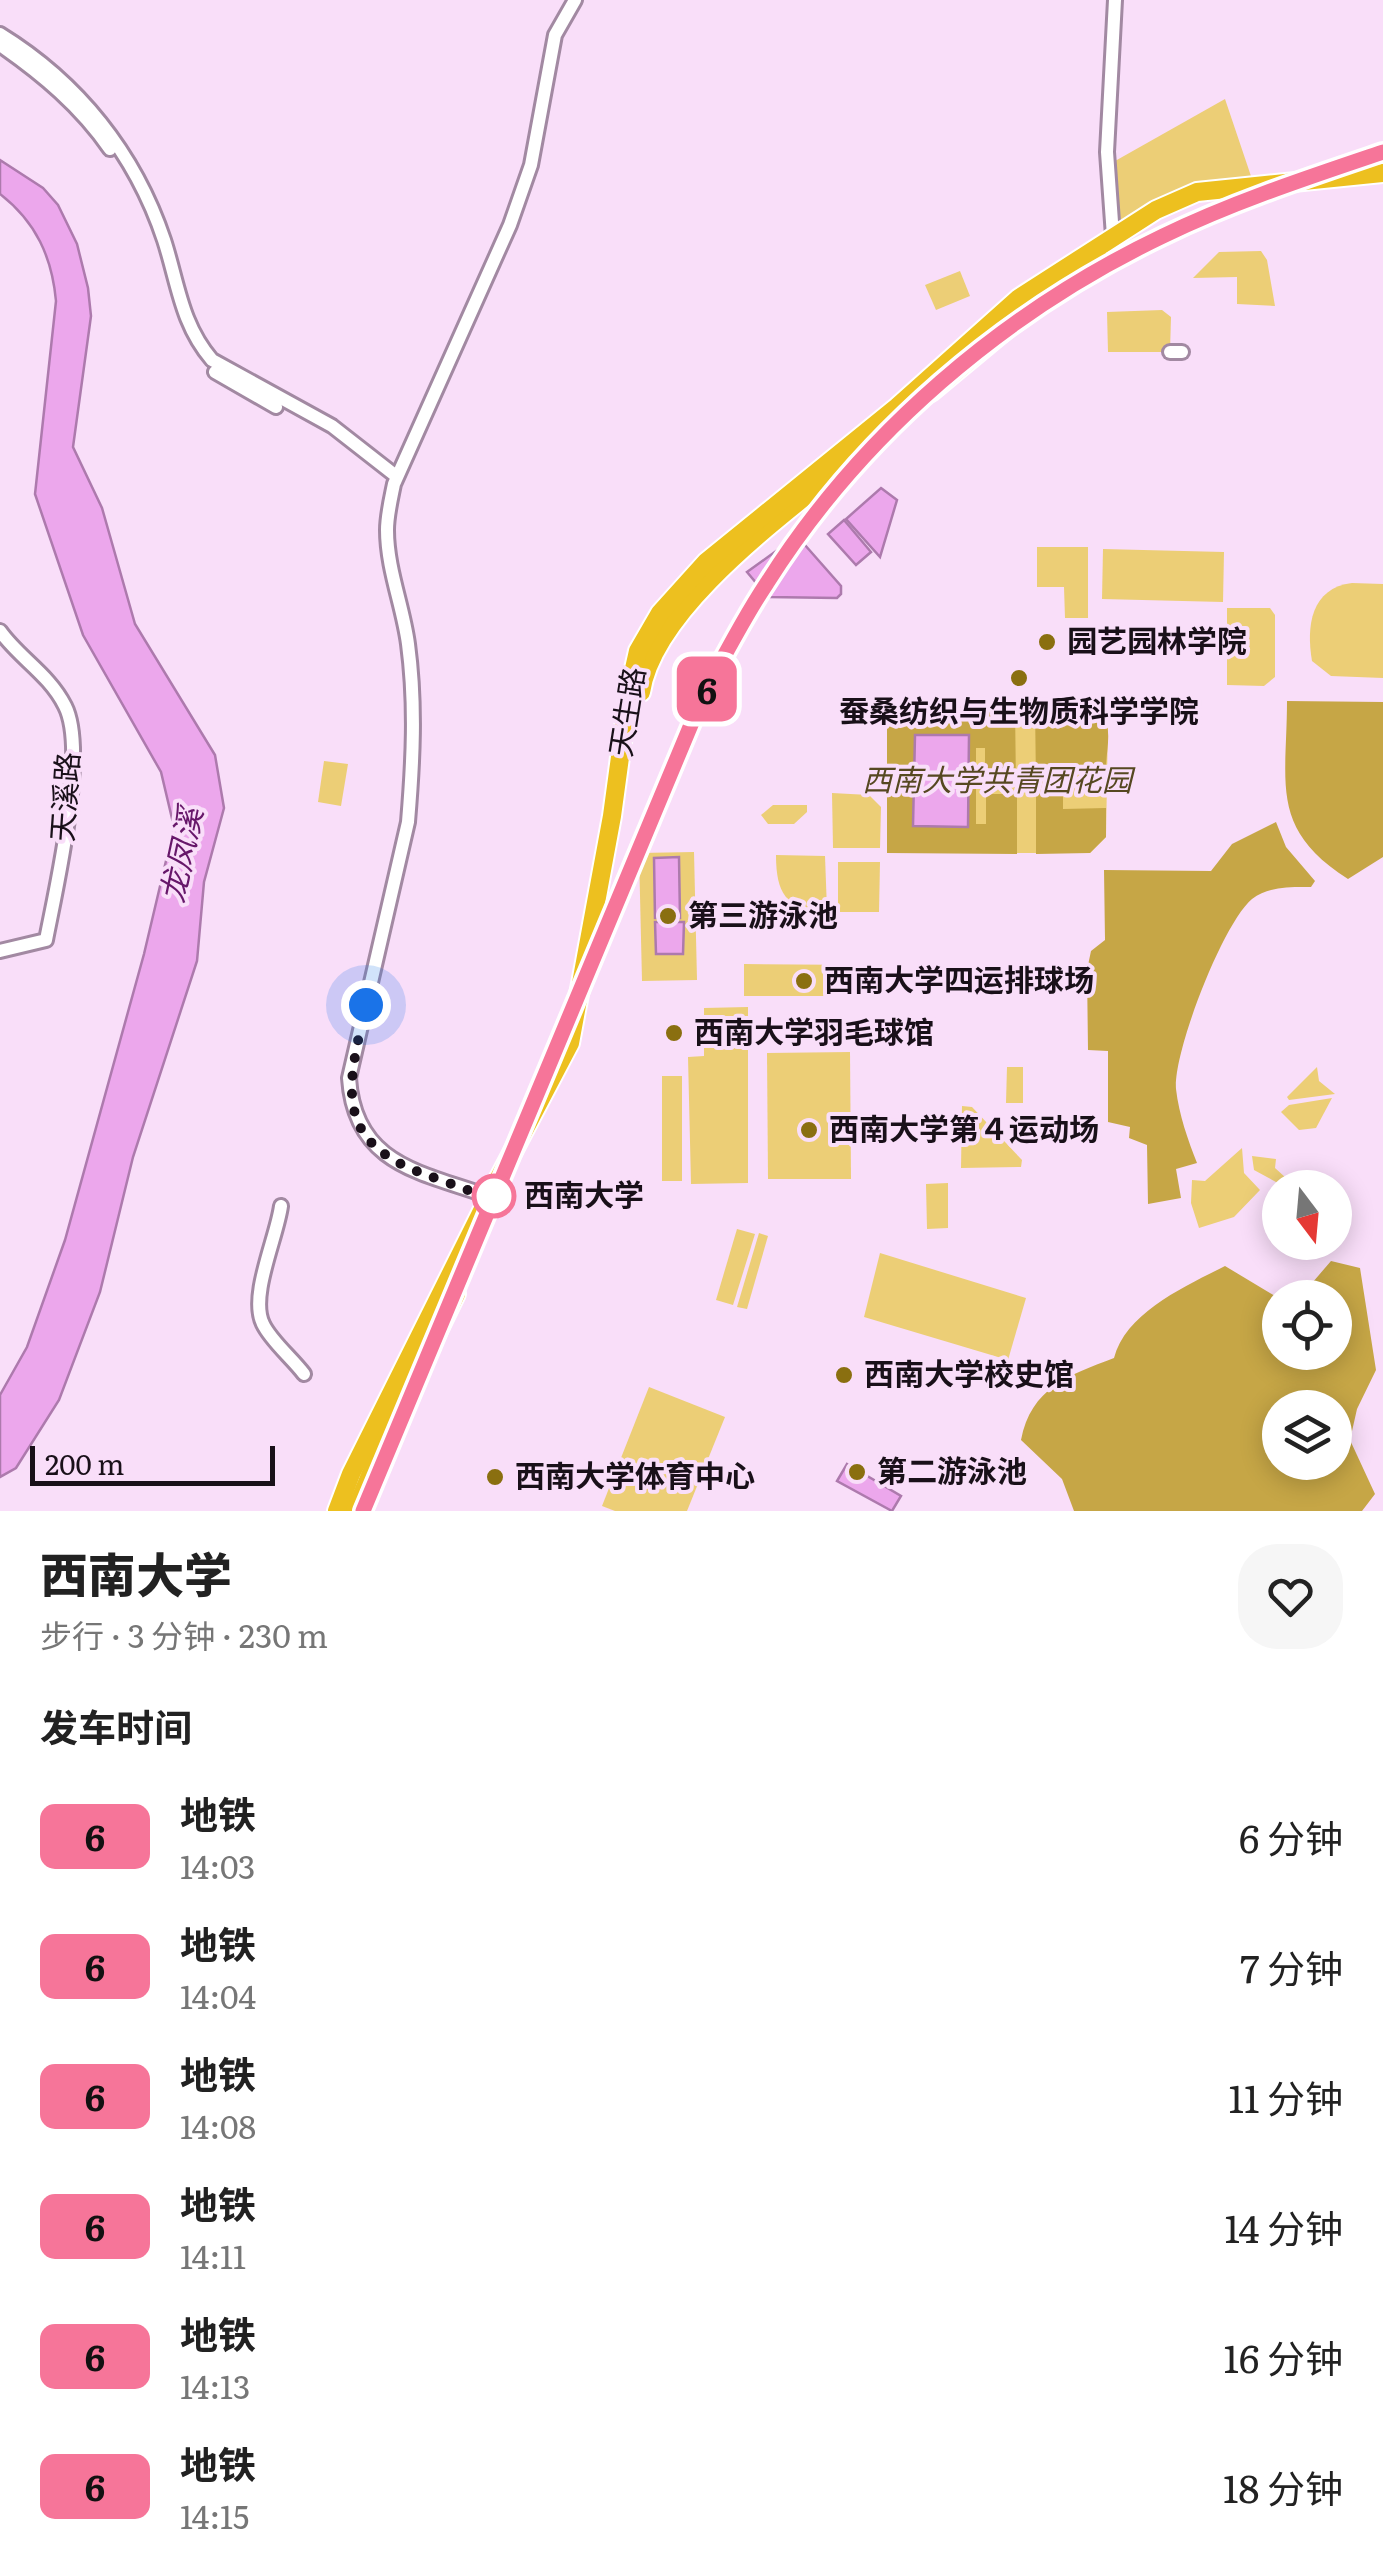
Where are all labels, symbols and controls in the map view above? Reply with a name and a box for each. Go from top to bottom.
place label: 园艺园林学院 [1067,617,1247,661]
marker: 园艺园林学院 [1036,631,1058,653]
line badge: 6 [674,656,740,722]
text: 6 [697,663,717,715]
street label: 天生路 [596,664,654,759]
marker: 蚕桑纺织与生物质科学学院 [1008,667,1030,689]
place label: 蚕桑纺织与生物质科学学院 [839,687,1199,731]
street label: 天溪路 [38,750,88,843]
park label: 西南大学共青团花园 [862,756,1136,800]
water label: 龙凤溪 [146,800,213,906]
place label: 第三游泳池 [688,891,838,935]
marker: 第三游泳池 [657,905,679,927]
place label: 西南大学四运排球场 [824,956,1094,1000]
marker: 西南大学四运排球场 [793,970,815,992]
your location [341,980,391,1030]
place label: 西南大学羽毛球馆 [694,1008,934,1052]
marker: 西南大学羽毛球馆 [663,1022,685,1044]
place label: 西南大学第４运动场 [829,1105,1099,1149]
marker: 西南大学第４运动场 [798,1119,820,1141]
north arrow [1262,1170,1352,1260]
map controls [1262,1170,1352,1480]
place label: 西南大学 [524,1171,644,1215]
marker: 西南大学 [473,1175,515,1217]
button: locate [1262,1280,1352,1370]
place label: 西南大学校史馆 [864,1350,1074,1394]
marker: 西南大学校史馆 [833,1364,855,1386]
button: layers [1262,1390,1352,1480]
scale bar [30,1441,275,1486]
text: 200 m [45,1442,124,1484]
place label: 第二游泳池 [877,1447,1027,1491]
place label: 西南大学体育中心 [515,1452,755,1496]
marker: 第二游泳池 [846,1461,868,1483]
marker: 西南大学体育中心 [484,1466,506,1488]
text: 西南大学 [40,1537,232,1608]
button: heart [1238,1544,1343,1649]
text: 步行 · 3 分钟 · 230 m [40,1610,328,1658]
text: 发车时间 [40,1697,192,1754]
text: 地铁 [180,1784,256,1841]
text: 6 分钟 [1239,1808,1343,1865]
text: 6 [85,1810,105,1862]
text: 14:03 [180,1841,255,1889]
text: 地铁 [180,1914,256,1971]
text: 7 分钟 [1240,1938,1343,1995]
text: 6 [85,1940,105,1992]
text: 14:04 [180,1971,256,2019]
text: 地铁 [180,2044,256,2101]
text: 11 分钟 [1228,2068,1343,2125]
text: 6 [85,2070,105,2122]
text: 14:08 [180,2101,256,2149]
text: 地铁 [180,2174,256,2231]
text: 14 分钟 [1225,2198,1343,2255]
text: 6 [85,2200,105,2252]
text: 14:11 [180,2231,246,2279]
text: 地铁 [180,2304,256,2361]
text: 16 分钟 [1224,2328,1343,2385]
text: 6 [85,2330,105,2382]
text: 14:13 [180,2361,250,2409]
text: 地铁 [180,2434,256,2491]
text: 18 分钟 [1223,2458,1343,2515]
text: 6 [85,2460,105,2512]
text: 14:15 [180,2491,249,2539]

